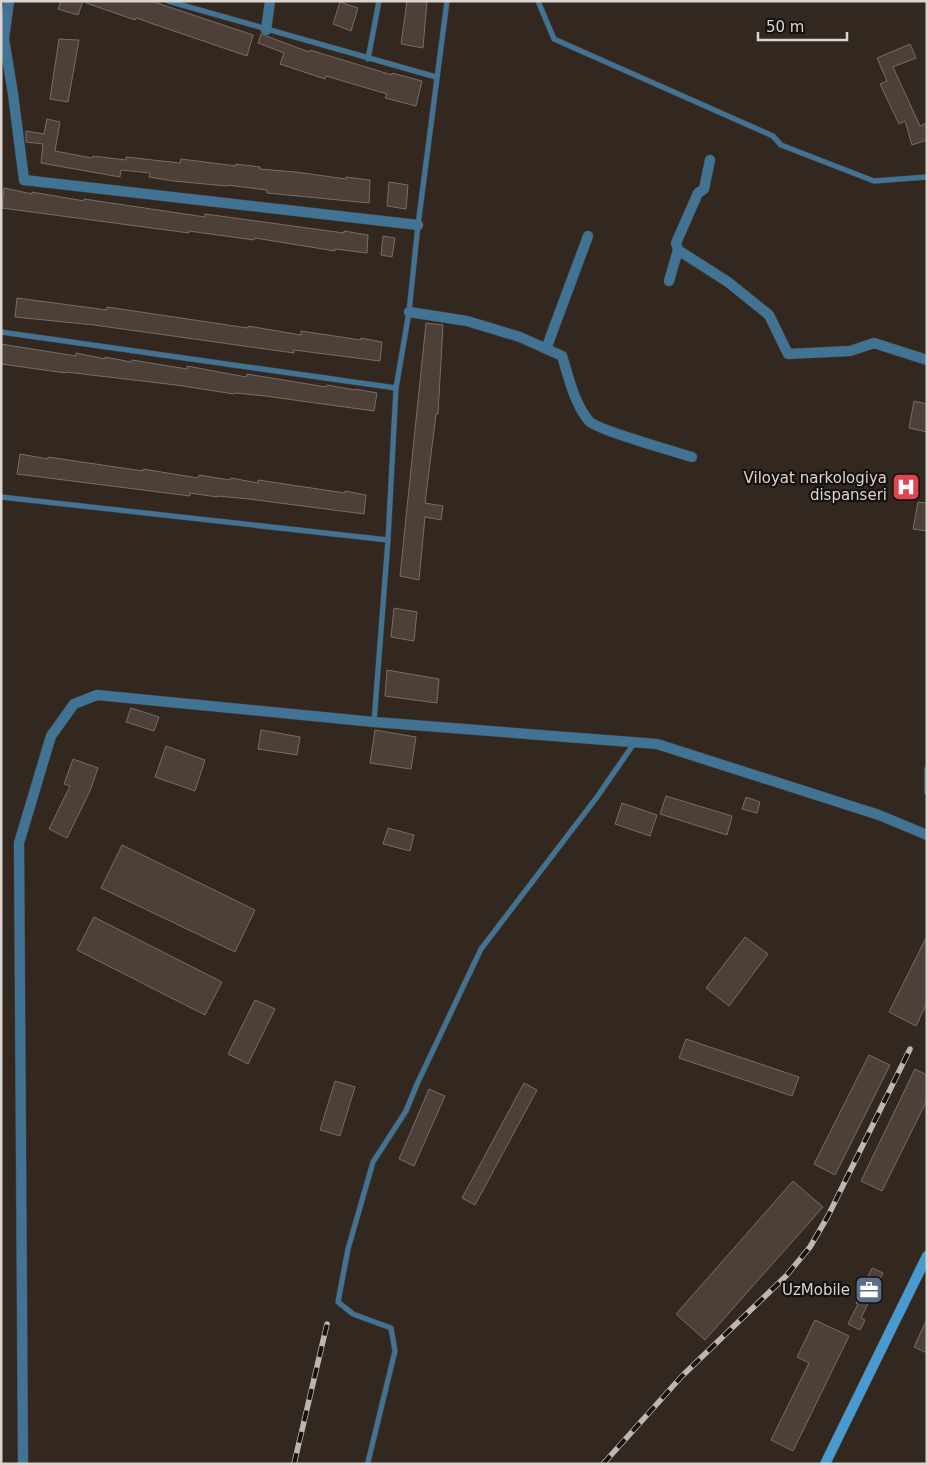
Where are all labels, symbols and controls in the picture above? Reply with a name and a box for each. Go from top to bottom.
scale bar [758,10,847,42]
text: 50 m [766,18,804,36]
place label: Viloyat narkologiya dispanseri [744,469,887,504]
hospital icon: Viloyat narkologiya dispanseri [891,472,921,502]
office icon: UzMobile [854,1275,884,1305]
place label: UzMobile [782,1281,850,1299]

